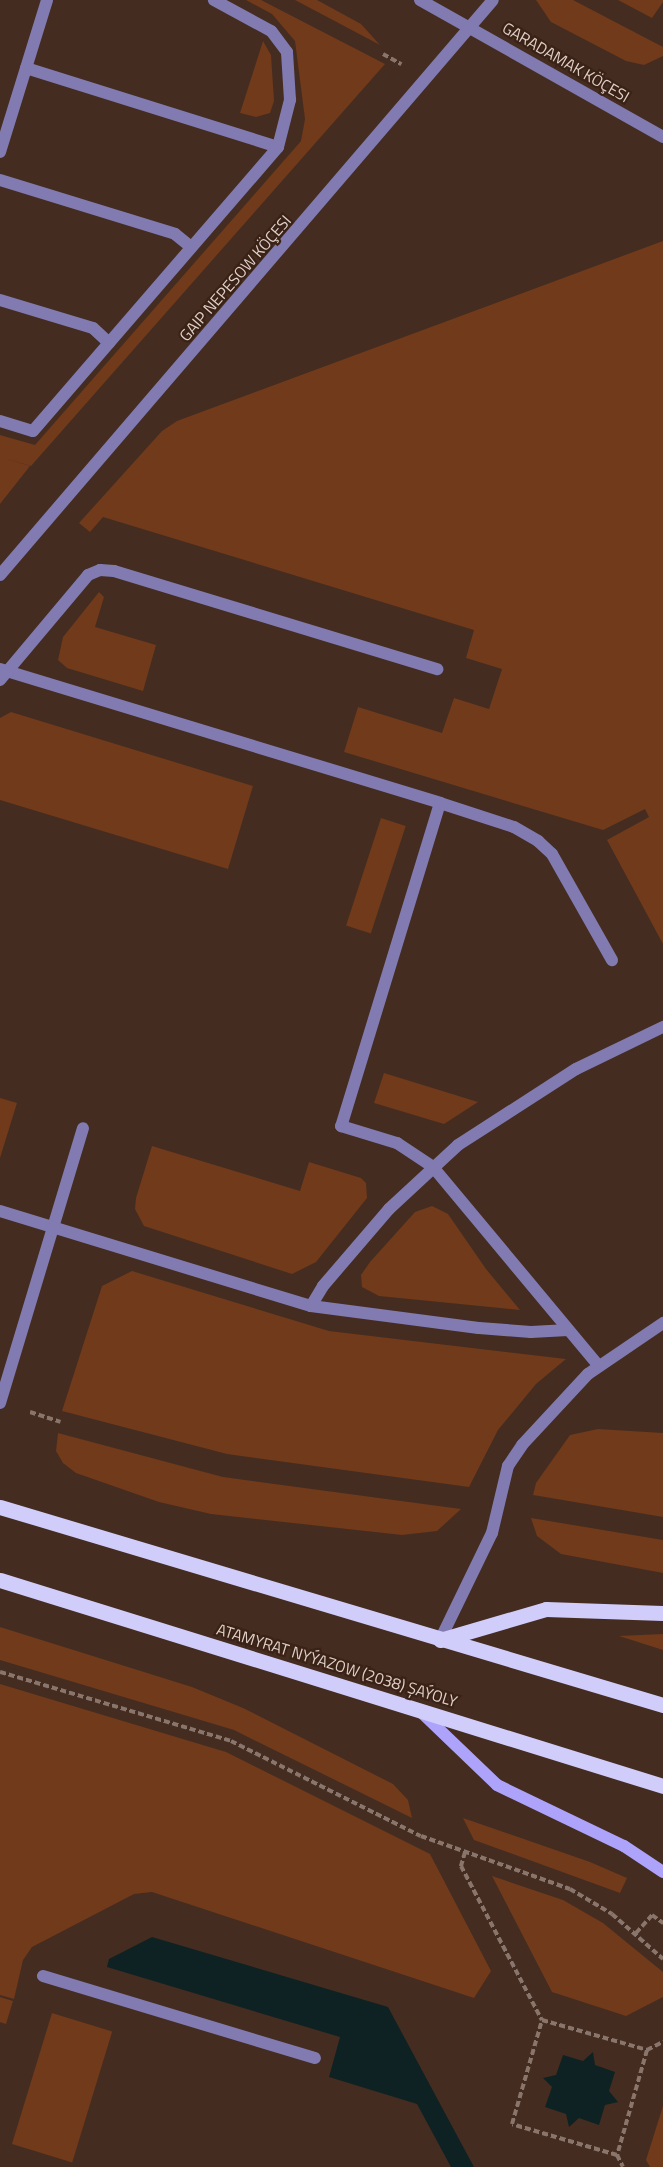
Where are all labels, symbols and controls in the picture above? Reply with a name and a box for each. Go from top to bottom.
street label: GARADAMAK KÖÇESI [499,18,633,106]
street label: GAIP NEPESOW KÖÇESI [175,211,295,345]
street label: ATAMYRAT NYÝAZOW (2038) ŞAÝOLY [214,1619,460,1711]

